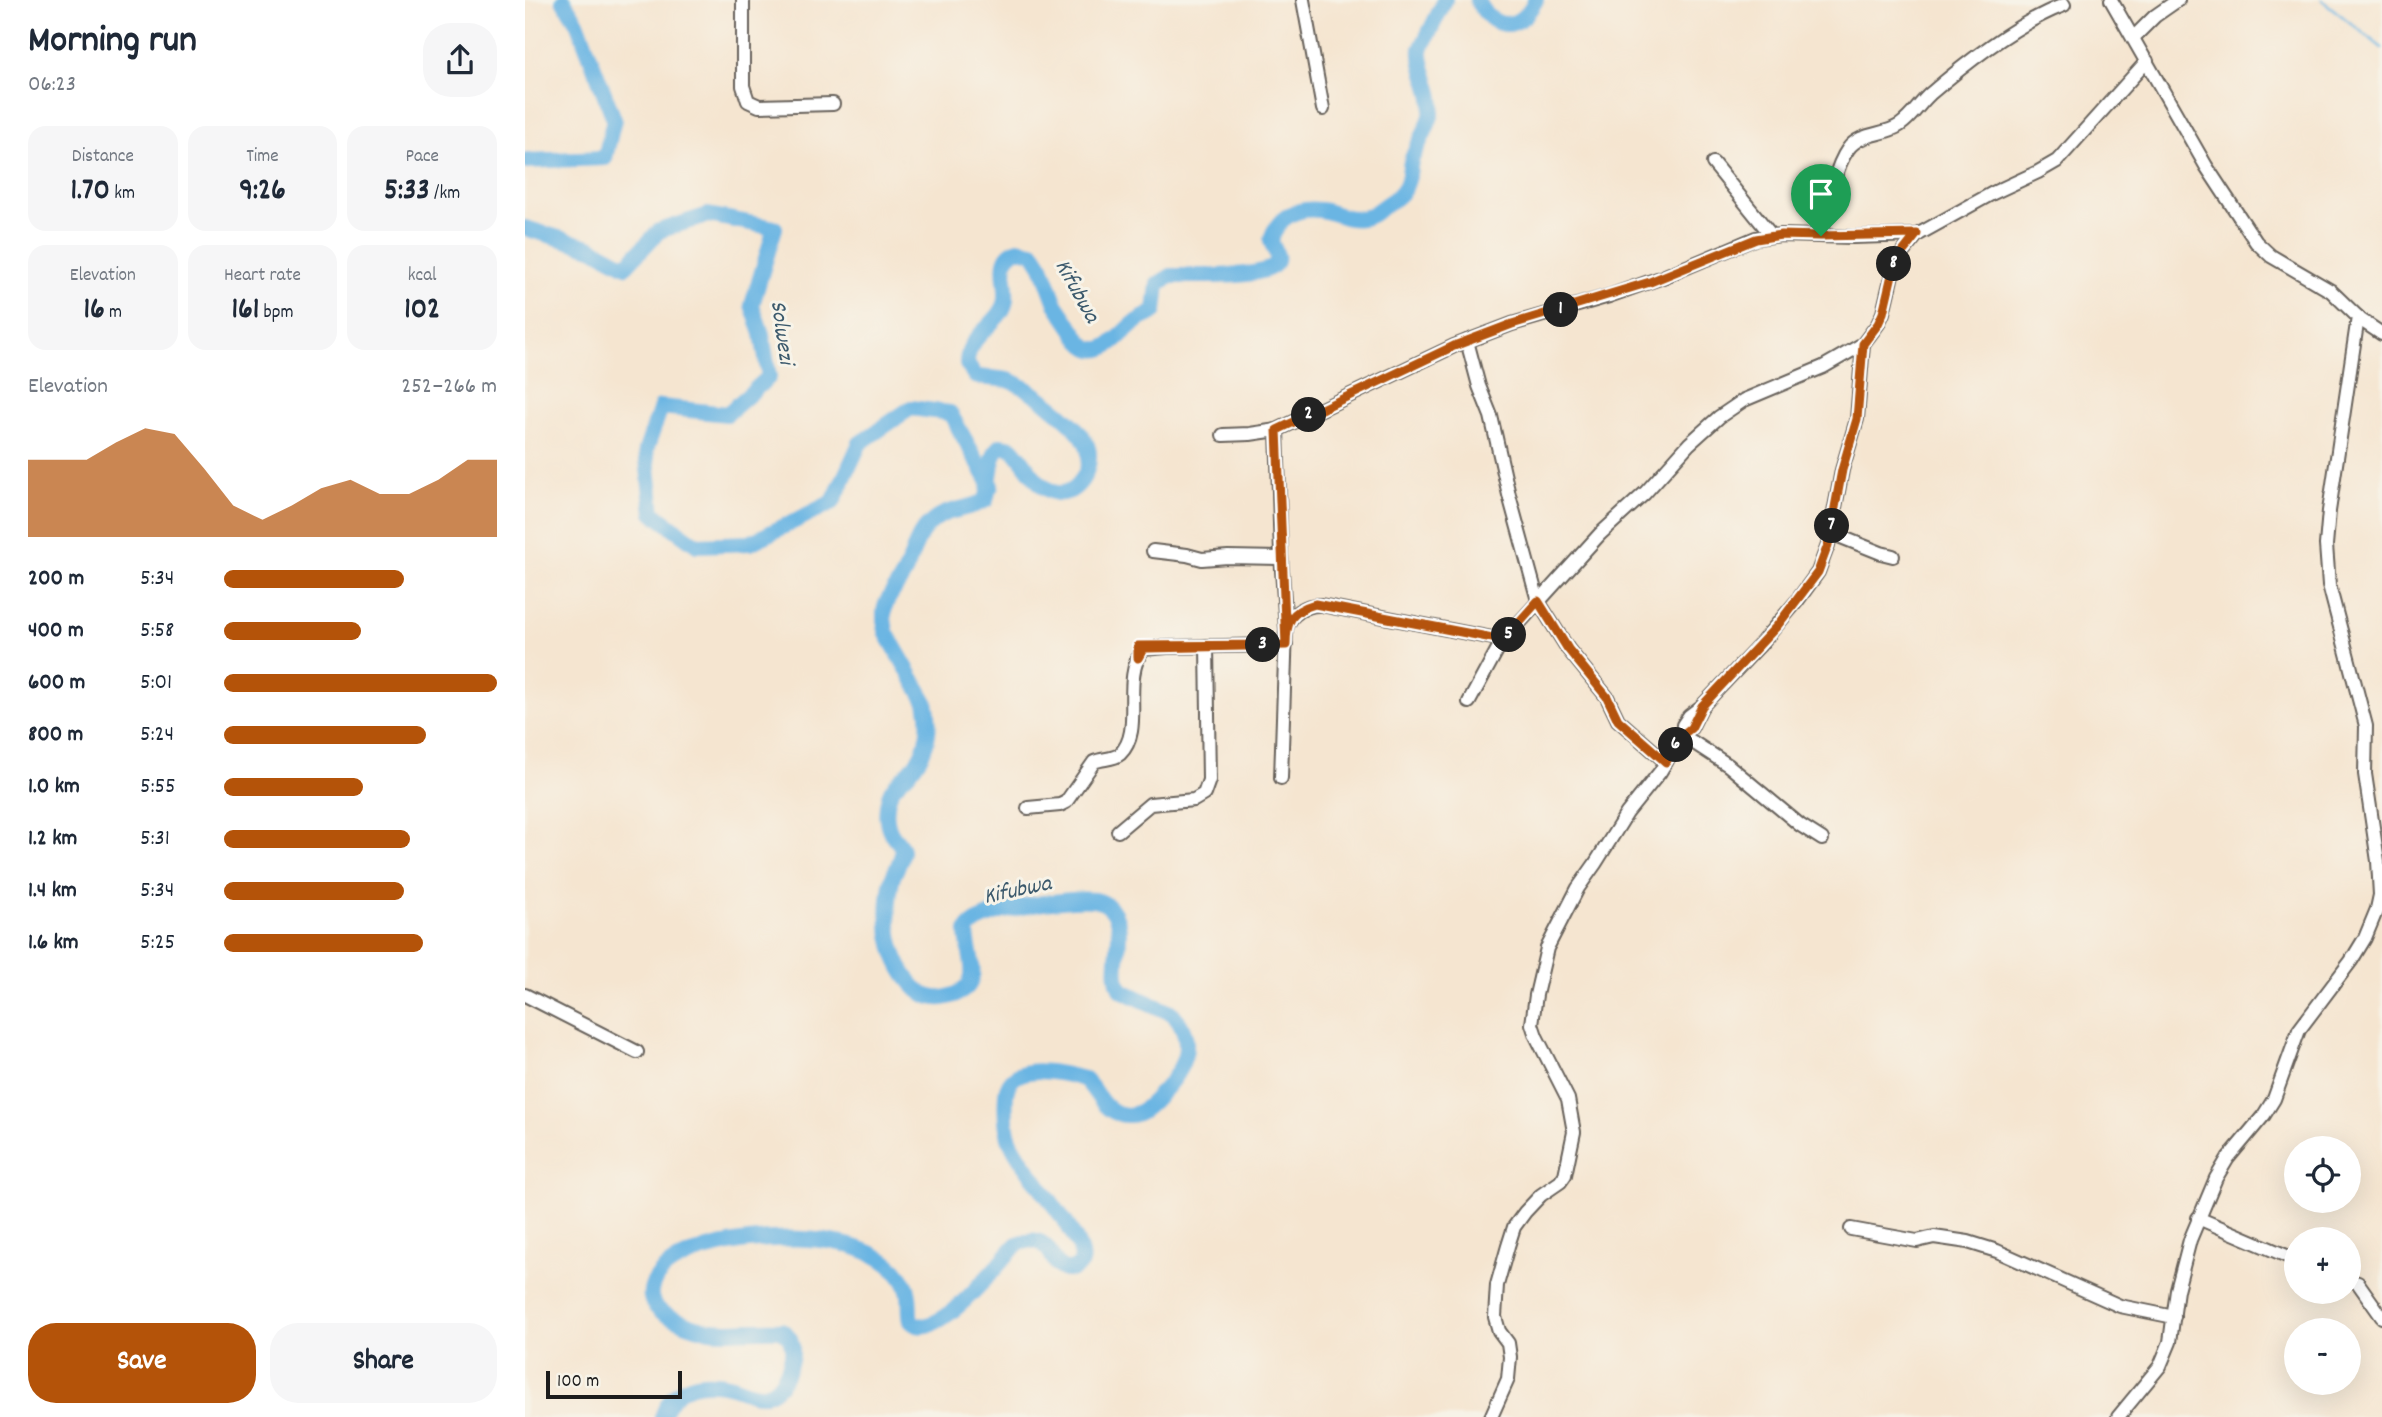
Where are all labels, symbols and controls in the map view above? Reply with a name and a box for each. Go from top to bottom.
text: Morning run [28,15,197,70]
button: share [423,23,497,97]
text: 06:23 [28,69,76,102]
text: Distance [72,144,134,171]
text: Time [246,144,279,171]
text: Pace [405,144,439,171]
pin [1791,164,1851,236]
text: 1.70 [71,171,110,214]
text: 9:26 [239,171,286,214]
text: 5:33 [384,171,430,214]
icon: arrive [1802,175,1840,213]
text: km [110,181,135,208]
text: /km [430,181,460,208]
pin: 8 [1877,246,1911,282]
text: 8 [1890,250,1897,277]
water label: Kifubwa [1045,254,1108,331]
text: Elevation [70,263,136,290]
text: Heart rate [224,263,301,290]
text: kcal [408,263,437,290]
text: 16 [83,290,105,333]
text: 161 [231,290,259,333]
text: 102 [404,290,440,333]
pin: 1 [1543,292,1579,328]
text: 1 [1558,296,1563,323]
water label: Solwezi [760,299,802,370]
text: m [105,300,122,327]
text: bpm [259,300,294,327]
text: Elevation [28,371,108,404]
text: 252–266 m [401,371,497,404]
pin: 2 [1291,398,1327,432]
text: 2 [1304,401,1313,428]
pin: 7 [1815,508,1849,544]
text: 7 [1828,512,1835,539]
text: 200 m [28,563,84,596]
text: 5:34 [140,563,174,596]
text: 400 m [28,615,84,648]
text: 5:58 [140,615,174,648]
pin: 5 [1492,618,1527,652]
text: 5 [1504,621,1513,648]
pin: 3 [1245,628,1281,662]
text: 3 [1258,631,1267,658]
text: 600 m [28,667,85,700]
text: 5:01 [140,667,172,700]
text: 800 m [28,719,83,752]
text: 5:24 [140,719,174,752]
pin: 6 [1659,728,1693,762]
text: 6 [1671,731,1680,758]
text: 1.0 km [28,771,80,804]
text: 5:55 [140,771,176,804]
text: 1.2 km [28,823,77,856]
text: 5:31 [140,823,170,856]
water label: Kifubwa [981,868,1056,915]
text: 1.4 km [28,875,77,908]
text: 5:34 [140,875,174,908]
text: 1.6 km [28,927,79,960]
text: 5:25 [140,927,175,960]
map controls [2284,1136,2361,1395]
button: locate [2284,1136,2361,1213]
button: + [2284,1227,2361,1304]
button: − [2284,1318,2361,1395]
button: Save [28,1323,256,1403]
button: Share [270,1323,497,1403]
scale bar [546,1368,683,1400]
text: 100 m [557,1369,599,1396]

